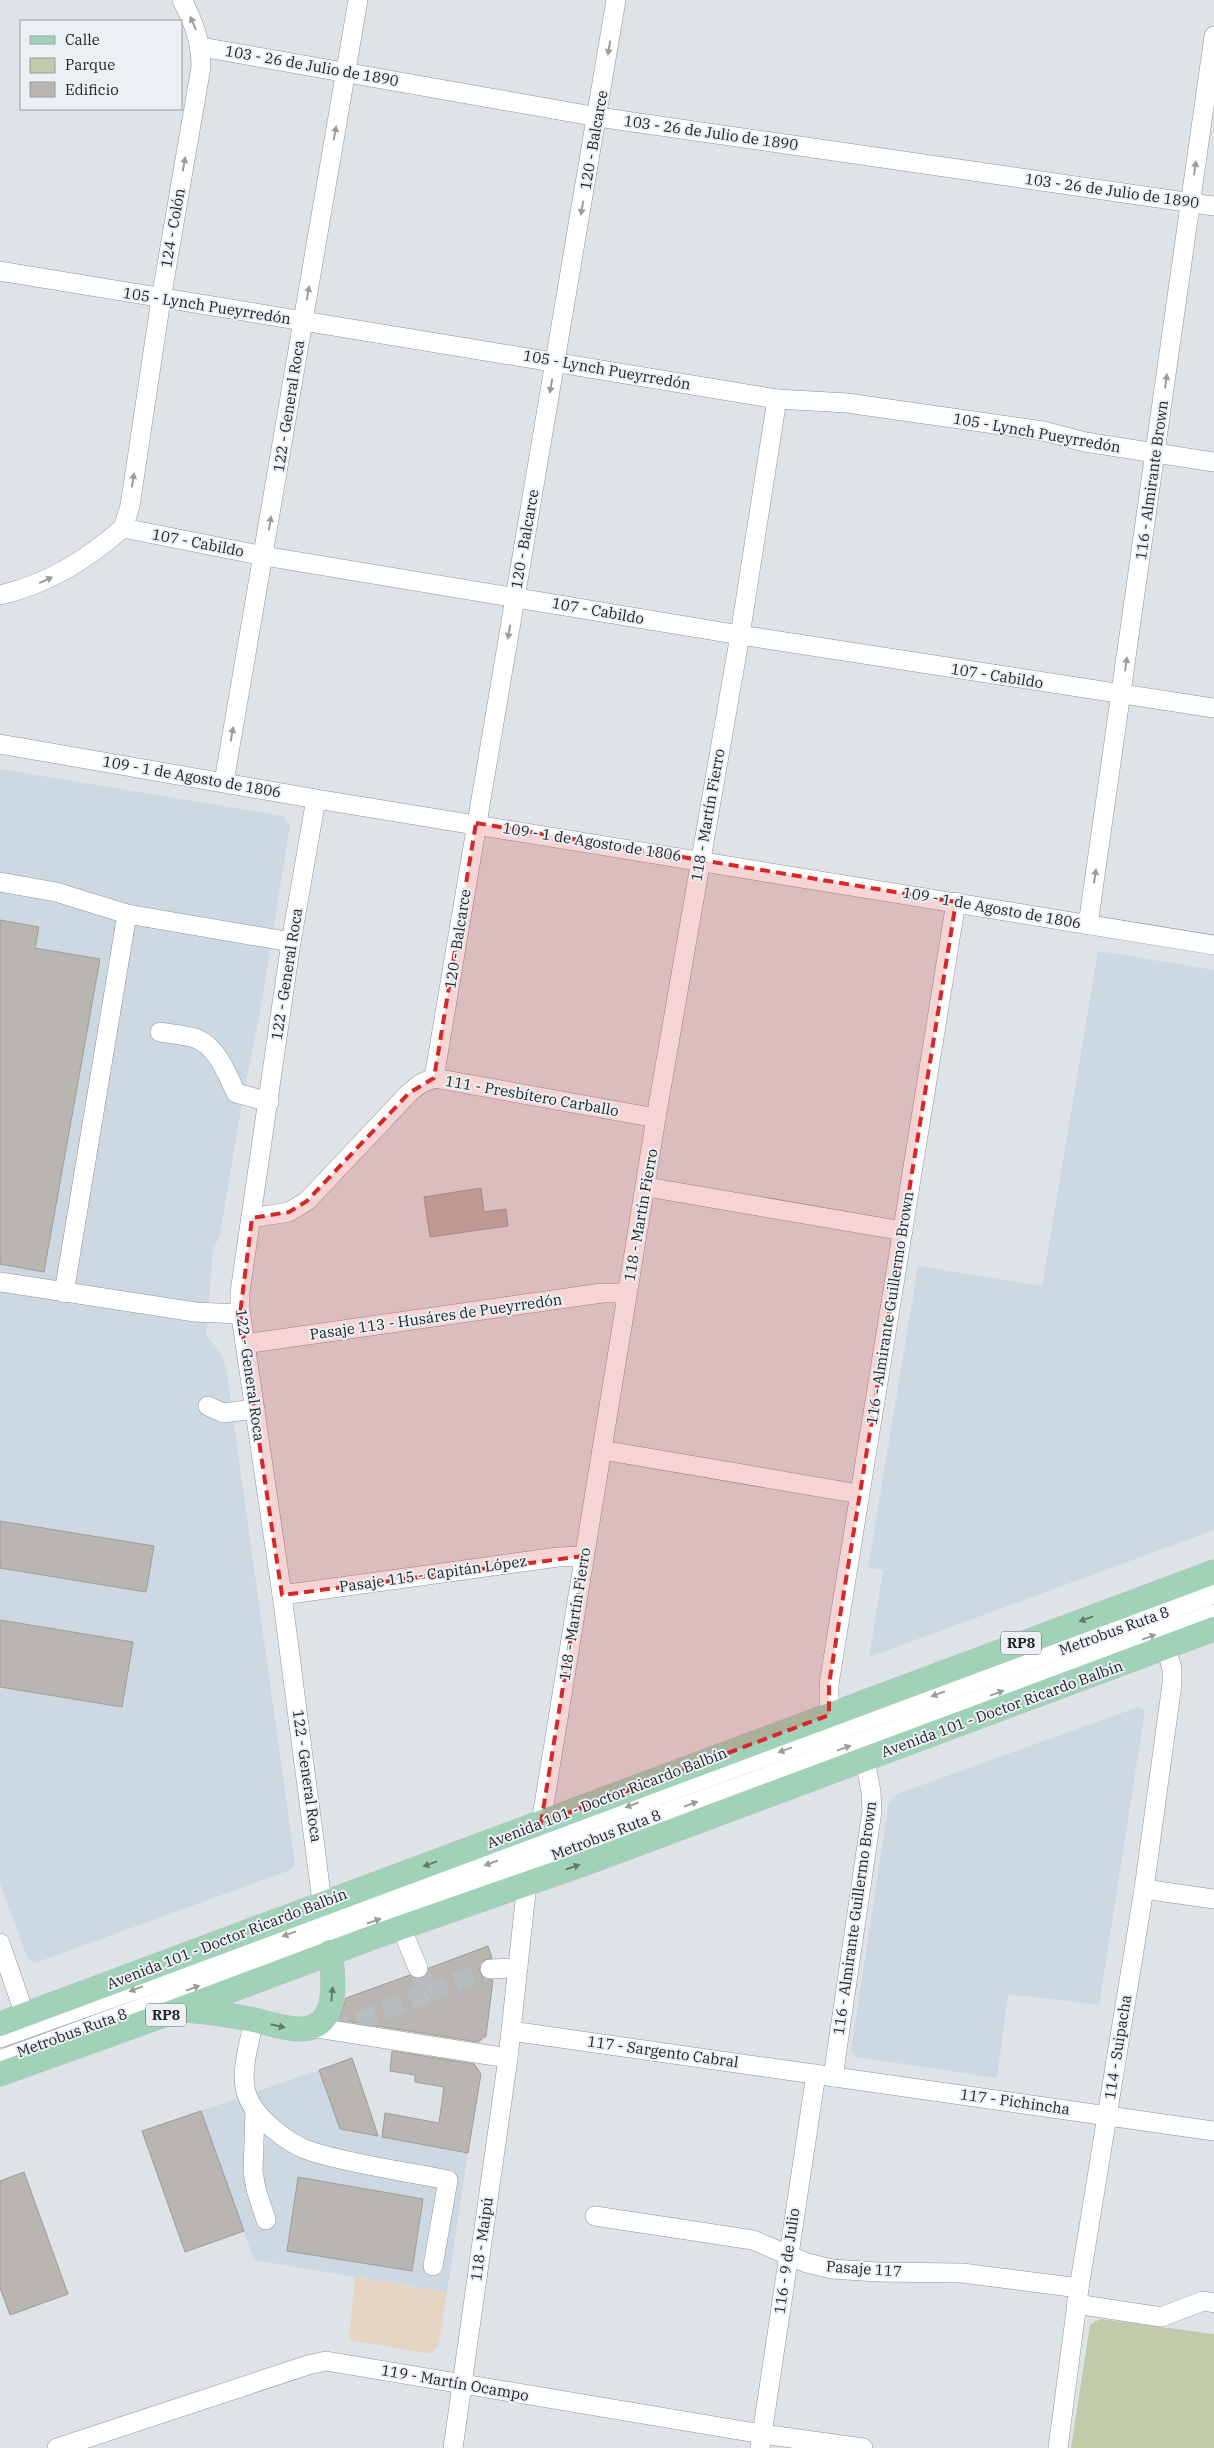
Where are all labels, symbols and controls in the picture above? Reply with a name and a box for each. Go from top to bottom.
one-way arrow [189,16,197,30]
legend [20,20,182,110]
text: Calle [65,30,100,49]
street label: 103 - 26 de Julio de 1890 [224,41,400,90]
one-way arrow [604,41,612,57]
text: Parque [65,55,115,74]
text: Edificio [65,80,119,99]
street label: 120 - Balcarce [575,89,612,191]
street label: 103 - 26 de Julio de 1890 [623,111,799,154]
one-way arrow [332,125,340,141]
one-way arrow [181,156,189,172]
one-way arrow [1191,160,1199,176]
street label: 103 - 26 de Julio de 1890 [1024,169,1200,212]
street label: 124 - Colón [156,186,189,269]
one-way arrow [577,201,585,217]
street label: 105 - Lynch Pueyrredón [122,283,293,328]
one-way arrow [305,285,313,301]
street label: 122 - General Roca [269,338,308,473]
street label: 105 - Lynch Pueyrredón [522,345,693,394]
one-way arrow [1162,373,1170,389]
one-way arrow [546,378,554,394]
street label: 116 - Almirante Brown [1131,398,1172,561]
street label: 105 - Lynch Pueyrredón [952,408,1123,457]
one-way arrow [130,472,138,488]
street label: 120 - Balcarce [506,488,543,590]
one-way arrow [266,514,274,530]
street label: 107 - Cabildo [151,524,246,561]
one-way arrow [39,575,53,583]
street label: 107 - Cabildo [551,593,646,628]
one-way arrow [504,625,512,641]
one-way arrow [1122,655,1130,671]
street label: 107 - Cabildo [950,659,1045,692]
one-way arrow [229,726,237,742]
street label: 118 - Martín Fierro [686,747,729,883]
street label: 109 - 1 de Agosto de 1806 [101,751,283,802]
street label: 109 - 1 de Agosto de 1806 [501,818,683,865]
one-way arrow [1091,868,1099,884]
street label: 109 - 1 de Agosto de 1806 [901,882,1083,933]
street label: 120 - Balcarce [440,888,475,990]
street label: 122 - General Roca [267,906,306,1041]
street label: 111 - Presbítero Carballo [444,1071,620,1120]
street label: 118 - Martín Fierro [619,1147,662,1283]
street label: 116 - Almirante Guillermo Brown [862,1190,917,1426]
street label: Pasaje 113 - Husáres de Pueyrredón [308,1289,564,1344]
street label: 122 - General Roca [232,1308,269,1442]
street label: 118 - Martín Fierro [555,1546,594,1682]
street label: Pasaje 115 - Capitán López [338,1551,528,1596]
street label: Metrobus Ruta 8 [1056,1602,1172,1659]
one-way arrow [1078,1615,1093,1623]
road number: RP8 [1001,1632,1041,1655]
one-way arrow [1142,1633,1157,1640]
street label: Avenida 101 - Doctor Ricardo Balbín [878,1656,1126,1761]
one-way arrow [990,1689,1005,1697]
one-way arrow [930,1690,945,1698]
street label: 122 - General Roca [289,1709,326,1843]
street label: Avenida 101 - Doctor Ricardo Balbín [484,1743,730,1852]
one-way arrow [837,1744,852,1752]
one-way arrow [777,1746,792,1754]
street label: 116 - Almirante Guillermo Brown [829,1799,880,2036]
one-way arrow [684,1800,699,1807]
one-way arrow [625,1802,640,1809]
street label: Metrobus Ruta 8 [548,1805,663,1864]
one-way arrow [484,1860,499,1867]
one-way arrow [422,1861,437,1868]
one-way arrow [566,1863,581,1870]
street label: Avenida 101 - Doctor Ricardo Balbín [104,1884,350,1993]
one-way arrow [367,1917,382,1925]
one-way arrow [281,1931,296,1938]
one-way arrow [186,1984,201,1991]
one-way arrow [128,1985,143,1993]
one-way arrow [328,1985,336,2001]
street label: 114 - Suipacha [1100,1993,1135,2101]
street label: Metrobus Ruta 8 [14,2004,130,2061]
road number: RP8 [146,2004,186,2026]
one-way arrow [271,2022,287,2030]
street label: 117 - Sargento Cabral [586,2031,740,2072]
street label: 117 - Pichincha [959,2084,1071,2119]
street label: 118 - Maipú [466,2196,497,2282]
street label: 116 - 9 de Julio [770,2207,803,2315]
street label: Pasaje 117 [826,2256,903,2281]
street label: 119 - Martín Ocampo [380,2360,530,2405]

